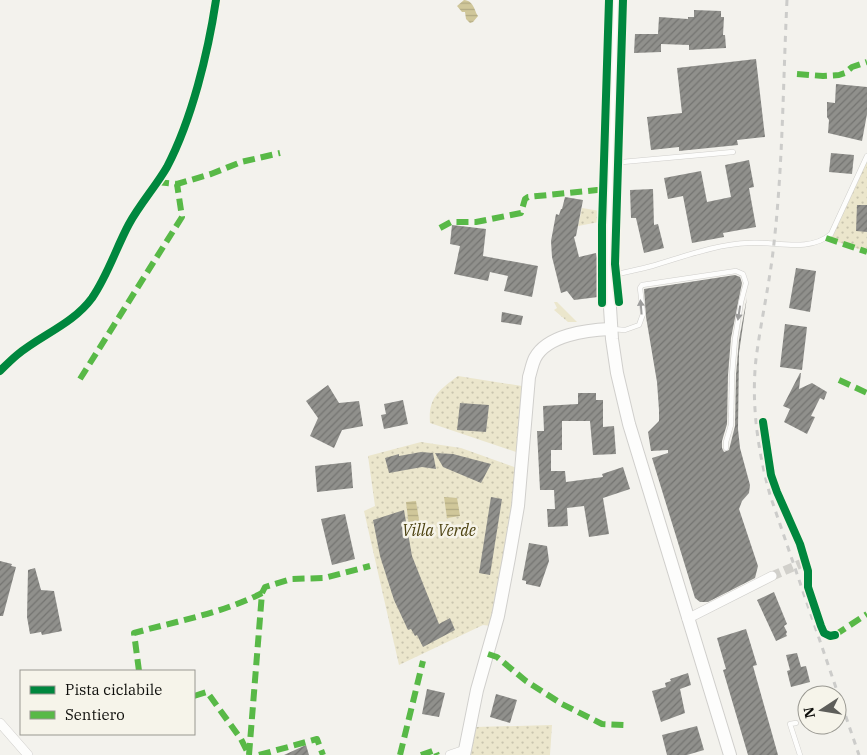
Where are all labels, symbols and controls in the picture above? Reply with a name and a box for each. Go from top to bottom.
one-way arrow [637,298,645,314]
one-way arrow [735,305,743,321]
park label: Villa Verde [402,520,476,540]
legend [20,670,195,735]
text: Pista ciclabile [65,680,162,699]
north arrow [797,685,847,735]
text: Sentiero [65,705,125,724]
text: N [799,705,819,720]

